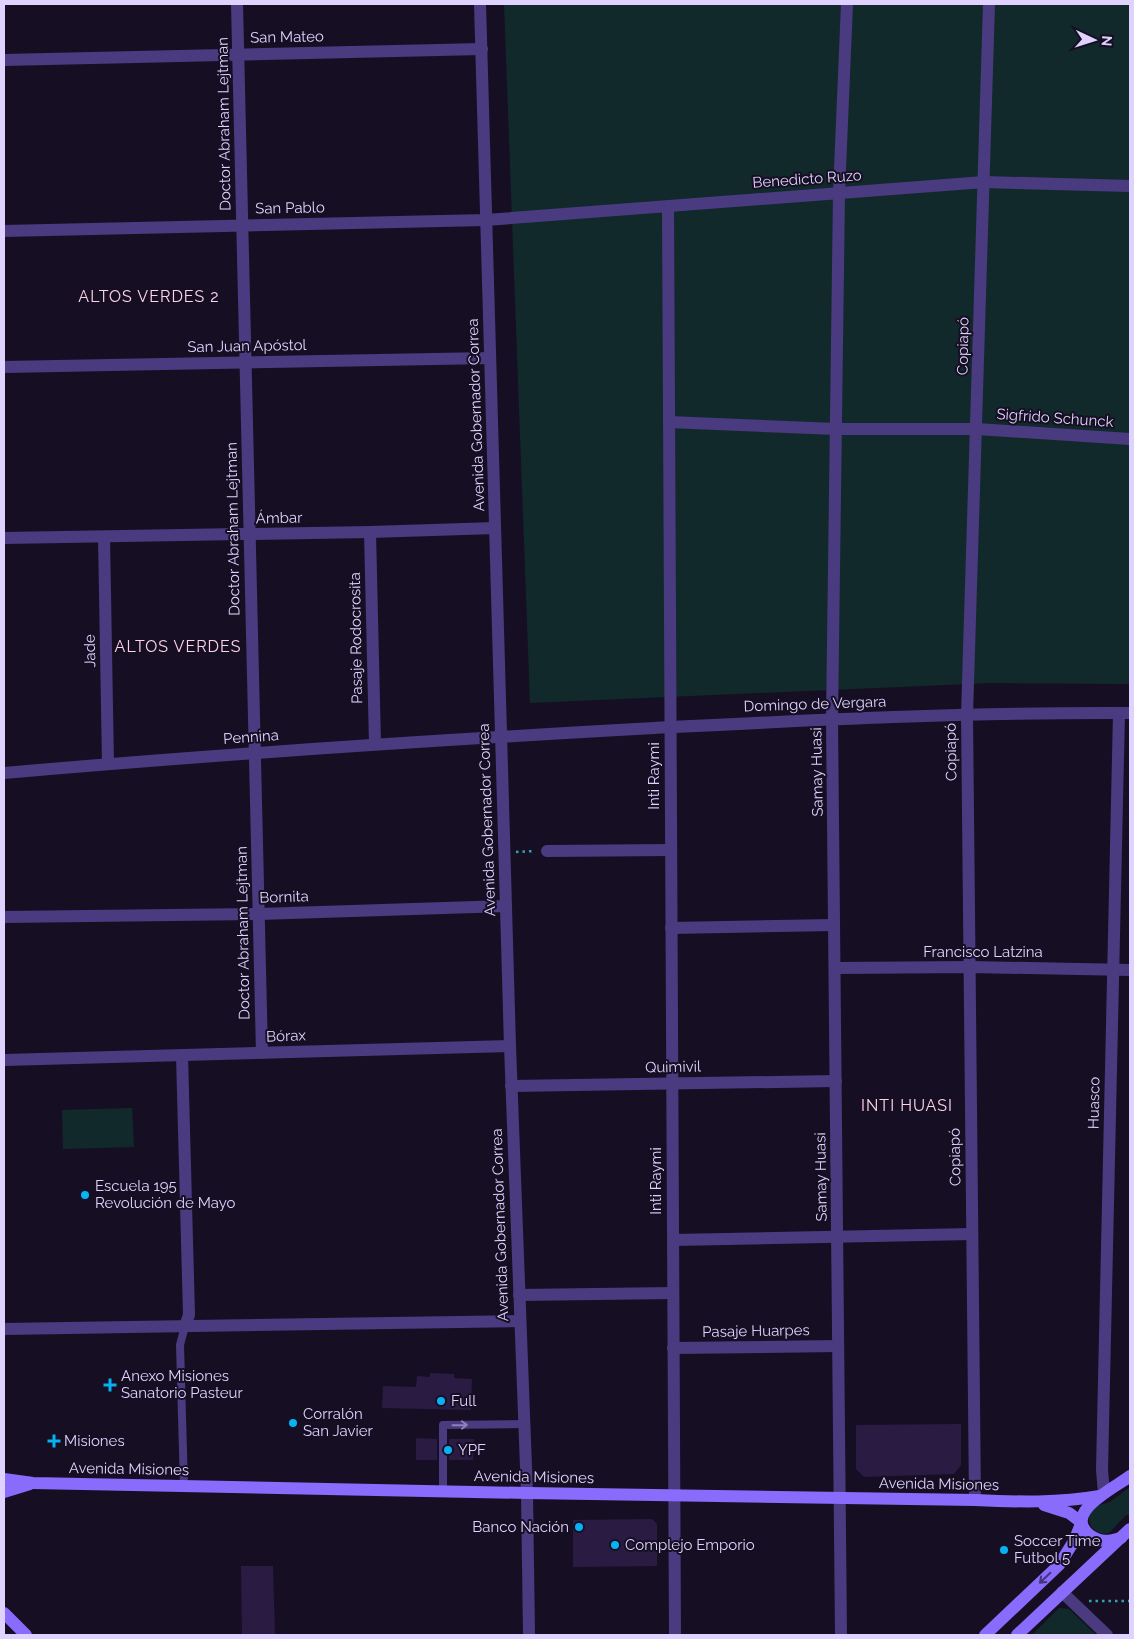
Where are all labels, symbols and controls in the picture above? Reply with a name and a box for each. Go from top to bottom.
north arrow [1069,15,1119,65]
street label: San Mateo [250,27,324,47]
text: N [1099,35,1115,47]
street label: Doctor Abraham Lejtman [213,37,235,211]
street label: Benedicto Ruzo [752,166,862,192]
street label: San Pablo [255,198,325,218]
district label: ALTOS VERDES 2 [78,287,220,306]
street label: Copiapó [953,317,973,375]
street label: Avenida Gobernador Correa [464,318,488,512]
street label: San Juan Apóstol [187,336,308,356]
street label: Sigfrido Schunck [996,405,1114,431]
street label: Doctor Abraham Lejtman [222,442,244,616]
street label: Ámbar [256,509,303,527]
street label: Pasaje Rodocrosita [346,572,366,704]
street label: Jade [81,634,99,668]
district label: ALTOS VERDES [115,637,241,656]
street label: Domingo de Vergara [743,693,887,715]
street label: Avenida Gobernador Correa [475,723,499,917]
street label: Copiapó [941,723,961,781]
street label: Pennina [223,726,279,748]
street label: Samay Huasi [807,727,827,817]
street label: Inti Raymi [645,742,663,810]
street label: Doctor Abraham Lejtman [232,846,254,1020]
street label: Bornita [259,887,309,907]
street label: Francisco Latzina [923,943,1043,961]
street label: Bórax [266,1026,307,1046]
street label: Quimivil [645,1057,702,1076]
street label: Huasco [1085,1077,1103,1129]
district label: INTI HUASI [861,1096,953,1115]
street label: Avenida Gobernador Correa [488,1128,512,1322]
street label: Copiapó [945,1128,965,1186]
street label: Samay Huasi [811,1132,831,1222]
street label: Inti Raymi [647,1147,665,1215]
place label: Escuela 195 Revolución de Mayo [95,1177,236,1212]
marker: Escuela 195 Revolución de Mayo [79,1189,91,1201]
street label: Pasaje Huarpes [702,1321,810,1341]
place label: Anexo Misiones Sanatorio Pasteur [121,1367,244,1402]
marker: Anexo Misiones Sanatorio Pasteur [103,1378,117,1392]
place label: Full [451,1392,477,1410]
marker: Full [435,1395,447,1407]
place label: Corralón San Javier [303,1405,374,1440]
marker: Corralón San Javier [287,1417,299,1429]
one-way arrow [451,1420,467,1430]
place label: Misiones [64,1432,125,1450]
marker: Misiones [48,1435,60,1447]
place label: YPF [458,1441,486,1459]
marker: YPF [442,1444,454,1456]
street label: Avenida Misiones [69,1459,189,1479]
street label: Avenida Misiones [474,1467,594,1487]
street label: Avenida Misiones [879,1474,999,1494]
place label: Banco Nación [472,1518,569,1536]
marker: Banco Nación [573,1521,585,1533]
place label: Soccer Time Futbol 5 [1014,1532,1101,1567]
place label: Complejo Emporio [625,1536,755,1554]
marker: Complejo Emporio [609,1539,621,1551]
marker: Soccer Time Futbol 5 [998,1544,1010,1556]
one-way arrow [1039,1572,1051,1584]

